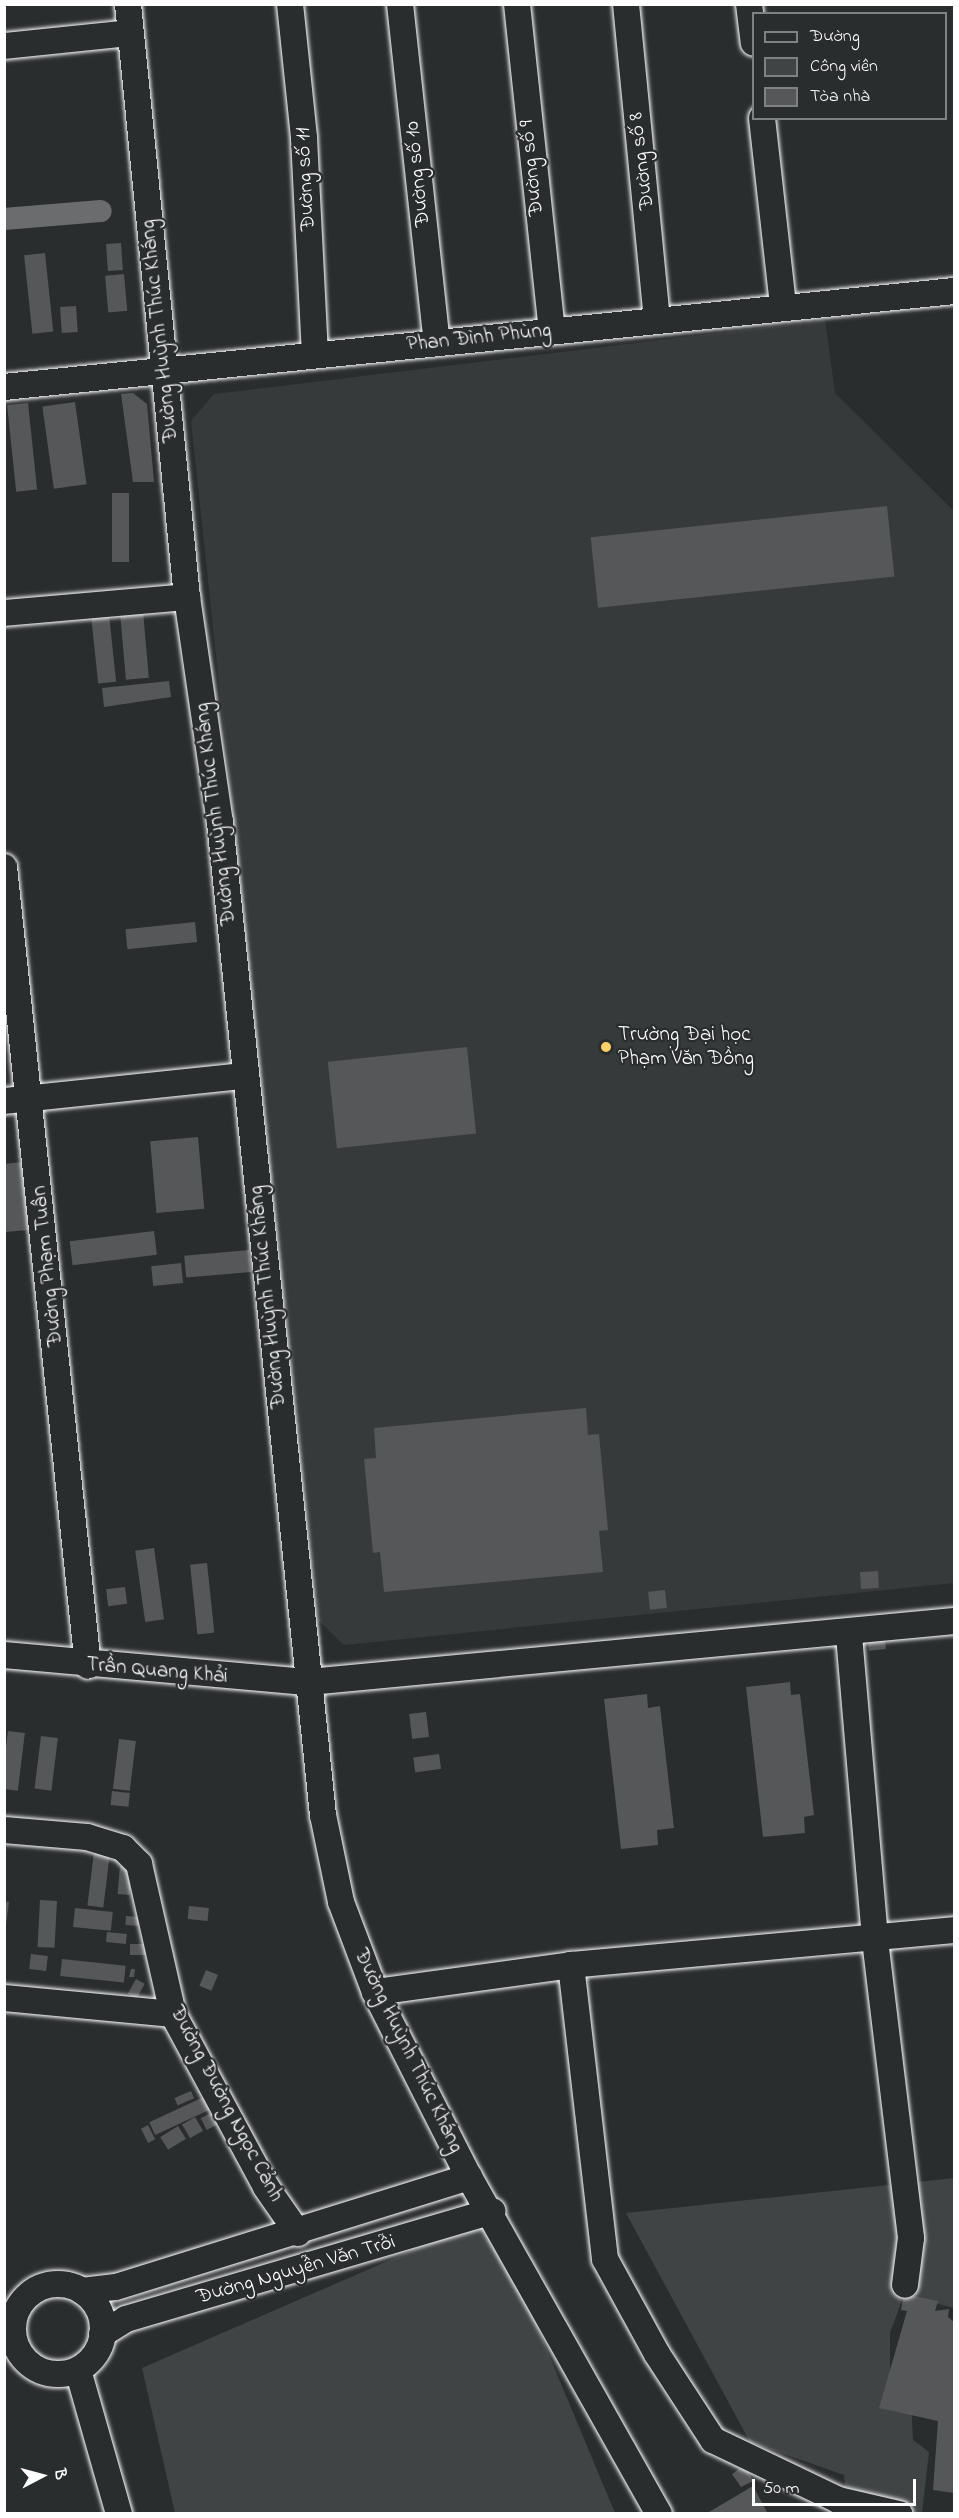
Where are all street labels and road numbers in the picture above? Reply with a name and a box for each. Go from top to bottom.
street label: Đường số 8 [624,111,660,211]
street label: Đường số 9 [514,119,550,217]
street label: Đường số 10 [400,120,436,228]
street label: Đường số 11 [291,127,321,231]
street label: Đường Huỳnh Thúc Kháng [136,218,184,444]
street label: Phan Đình Phùng [405,318,553,358]
street label: Đường Huỳnh Thúc Kháng [190,701,242,927]
street label: Đường Phạm Tuân [27,1184,69,1348]
street label: Đường Huỳnh Thúc Kháng [244,1184,292,1410]
street label: Trần Quang Khải [85,1652,229,1690]
street label: Đường Huỳnh Thúc Kháng [348,1945,468,2157]
street label: Đường Đường Ngọc Cảnh [164,2002,288,2206]
street label: Đường Nguyễn Văn Trỗi [194,2230,398,2310]

